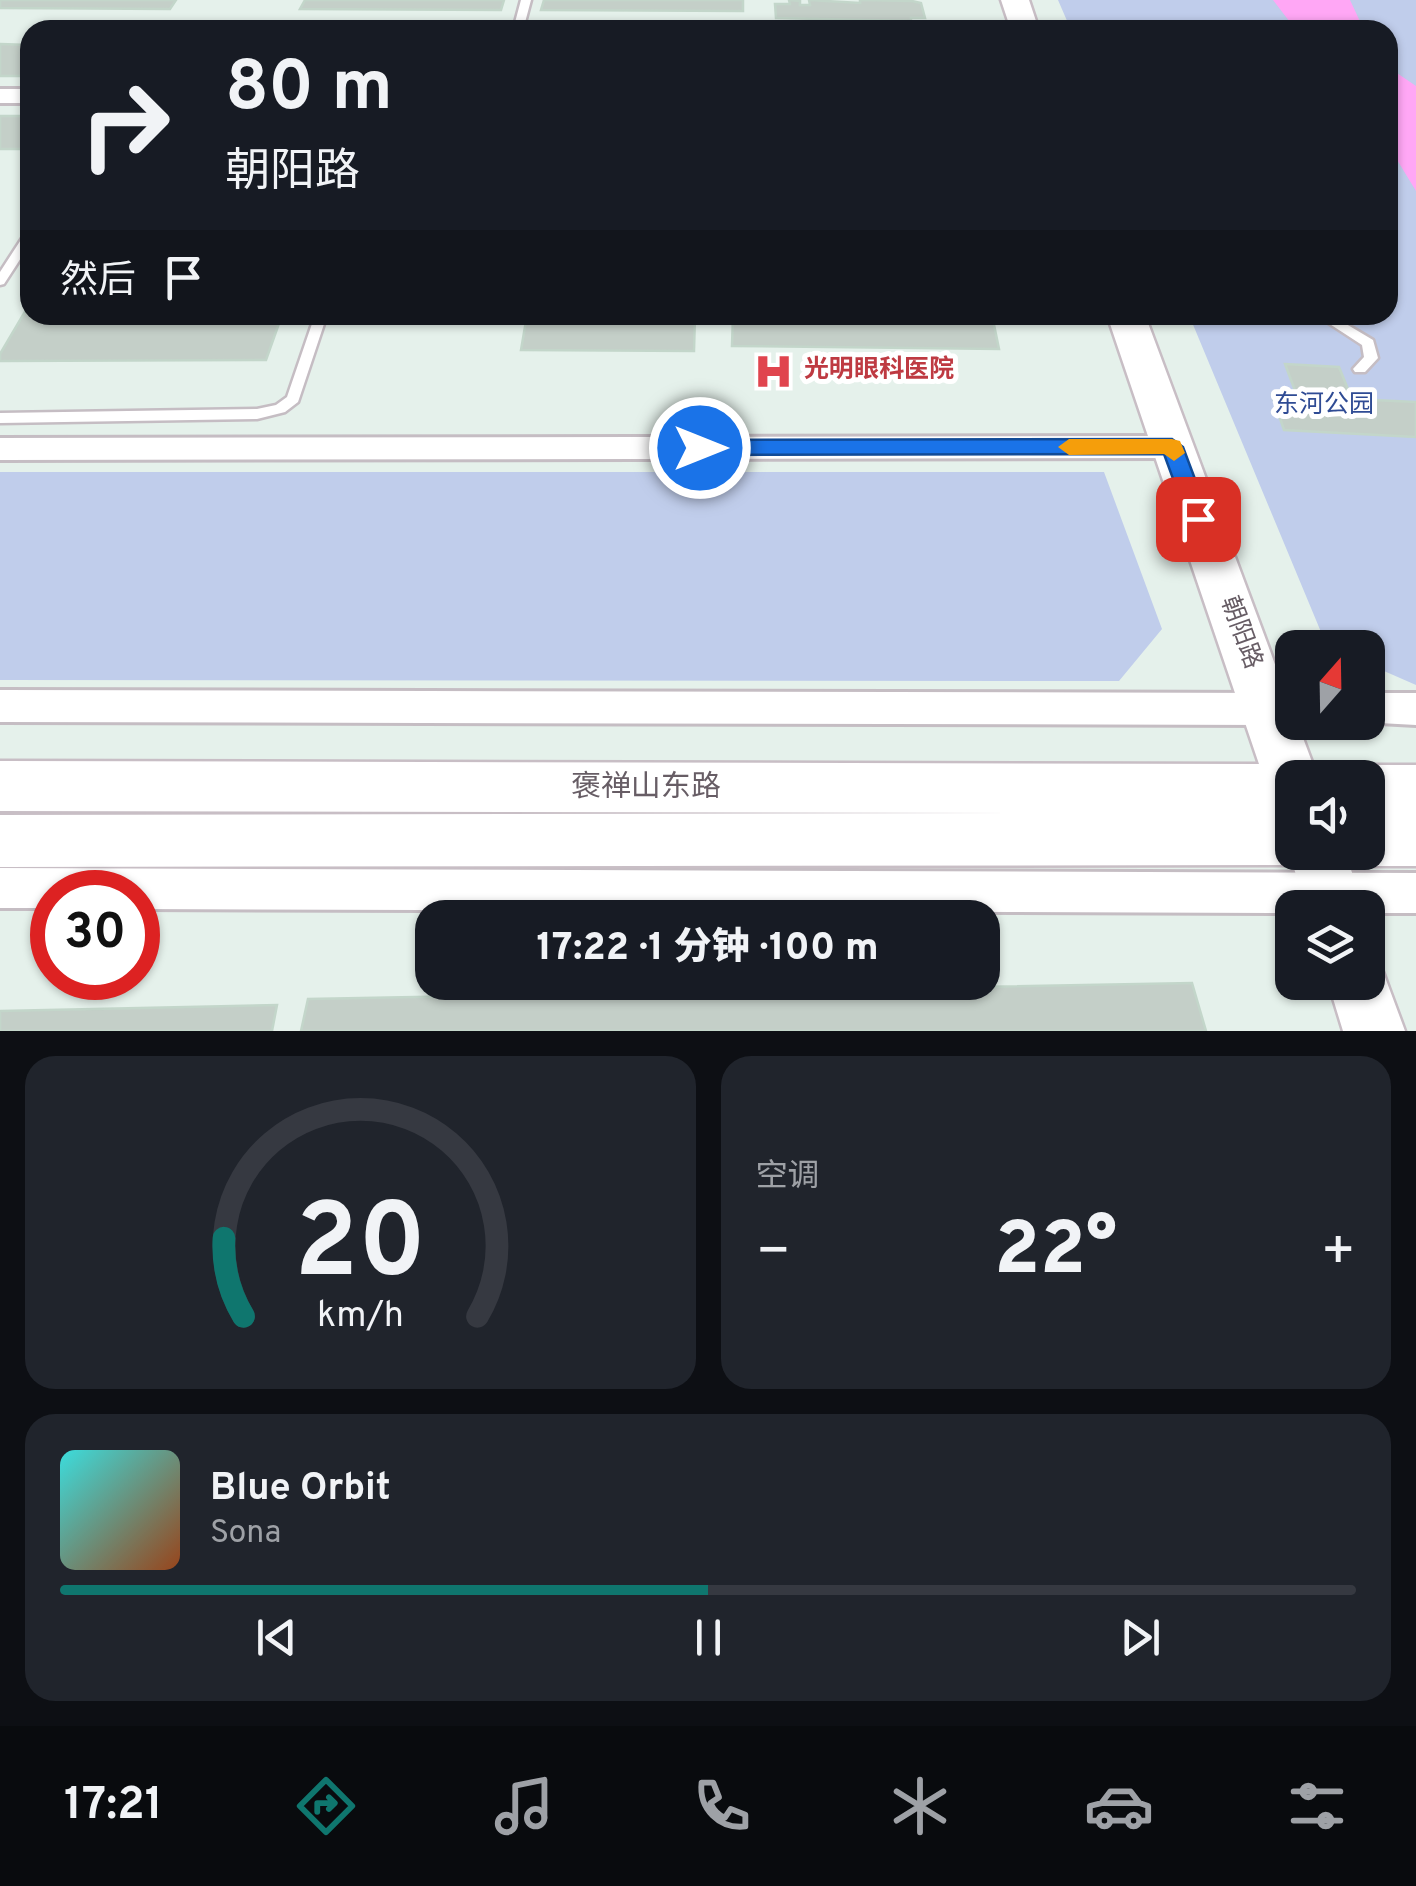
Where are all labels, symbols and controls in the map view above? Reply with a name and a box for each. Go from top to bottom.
text: 80 m [225,46,393,135]
icon: right [60,60,190,190]
text: 朝阳路 [225,145,360,202]
icon: arrive [156,250,211,305]
text: 然后 [60,258,136,307]
hospital icon: 光明眼科医院 [753,350,795,392]
place label: 光明眼科医院 [804,355,954,387]
park label: 东河公园 [1274,390,1374,422]
position arrow [648,396,752,500]
pin [1156,477,1241,562]
icon: arrive [1171,492,1226,547]
street label: 朝阳路 [1212,592,1268,674]
north arrow [1275,630,1385,740]
map controls [1275,630,1385,1000]
button: sound [1275,760,1385,870]
street label: 褒禅山东路 [571,770,721,807]
speed limit sign: 30 [30,870,160,1000]
button: layers [1275,890,1385,1000]
text: 17:22 · 1 分钟 · 100 m [536,925,879,974]
text: 空调 [756,1158,820,1198]
text: 20 [294,1182,426,1314]
text: 22° [994,1206,1117,1301]
text: − [756,1219,791,1289]
text: + [1321,1219,1356,1289]
text: km/h [317,1294,404,1340]
text: Blue Orbit [210,1465,391,1514]
text: Sona [210,1514,281,1554]
icon: previous [249,1610,304,1665]
icon: pause [681,1610,736,1665]
icon: next [1113,1610,1168,1665]
icon: directions [291,1771,361,1841]
icon: music [489,1771,559,1841]
icon: phone [687,1771,757,1841]
icon: climate [885,1771,955,1841]
icon: car [1084,1771,1154,1841]
icon: filters [1282,1771,1352,1841]
text: 17:21 [64,1778,163,1835]

